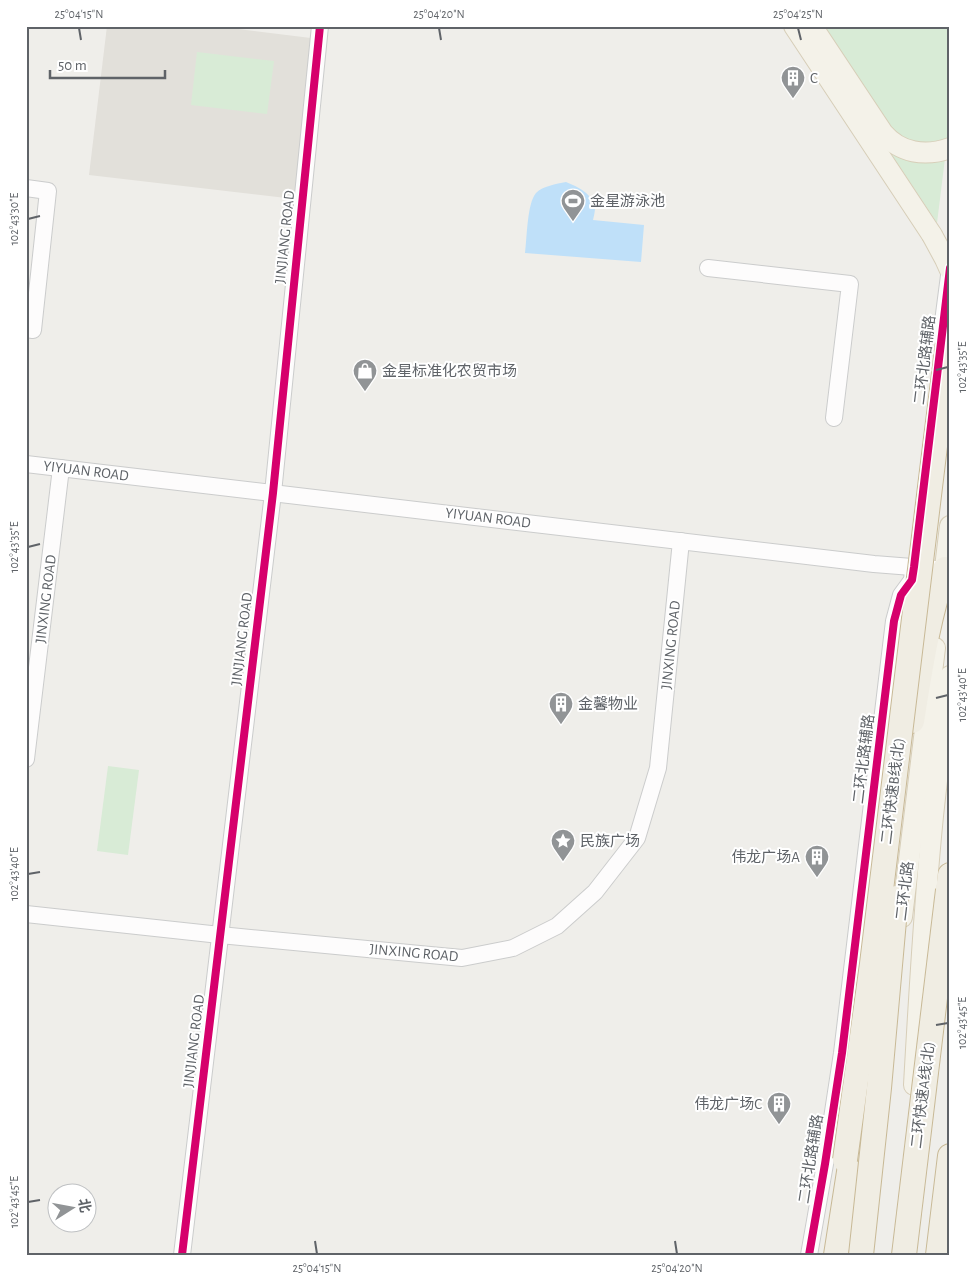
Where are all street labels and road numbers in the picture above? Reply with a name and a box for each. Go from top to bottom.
street label: JINJIANG ROAD [273,189,297,284]
street label: 二环北路辅路 [910,314,938,406]
street label: YIYUAN ROAD [42,458,130,484]
street label: YIYUAN ROAD [444,505,532,531]
street label: JINXING ROAD [33,554,59,644]
street label: JINJIANG ROAD [229,591,255,686]
street label: JINXING ROAD [659,600,683,690]
street label: 二环北路辅路 [849,713,877,805]
street label: 二环快速B线(北) [877,737,907,845]
street label: 二环北路 [892,860,916,922]
street label: JINXING ROAD [369,942,459,964]
street label: JINJIANG ROAD [181,993,207,1088]
street label: 二环快速A线(北) [907,1040,937,1149]
street label: 二环北路辅路 [795,1113,825,1205]

